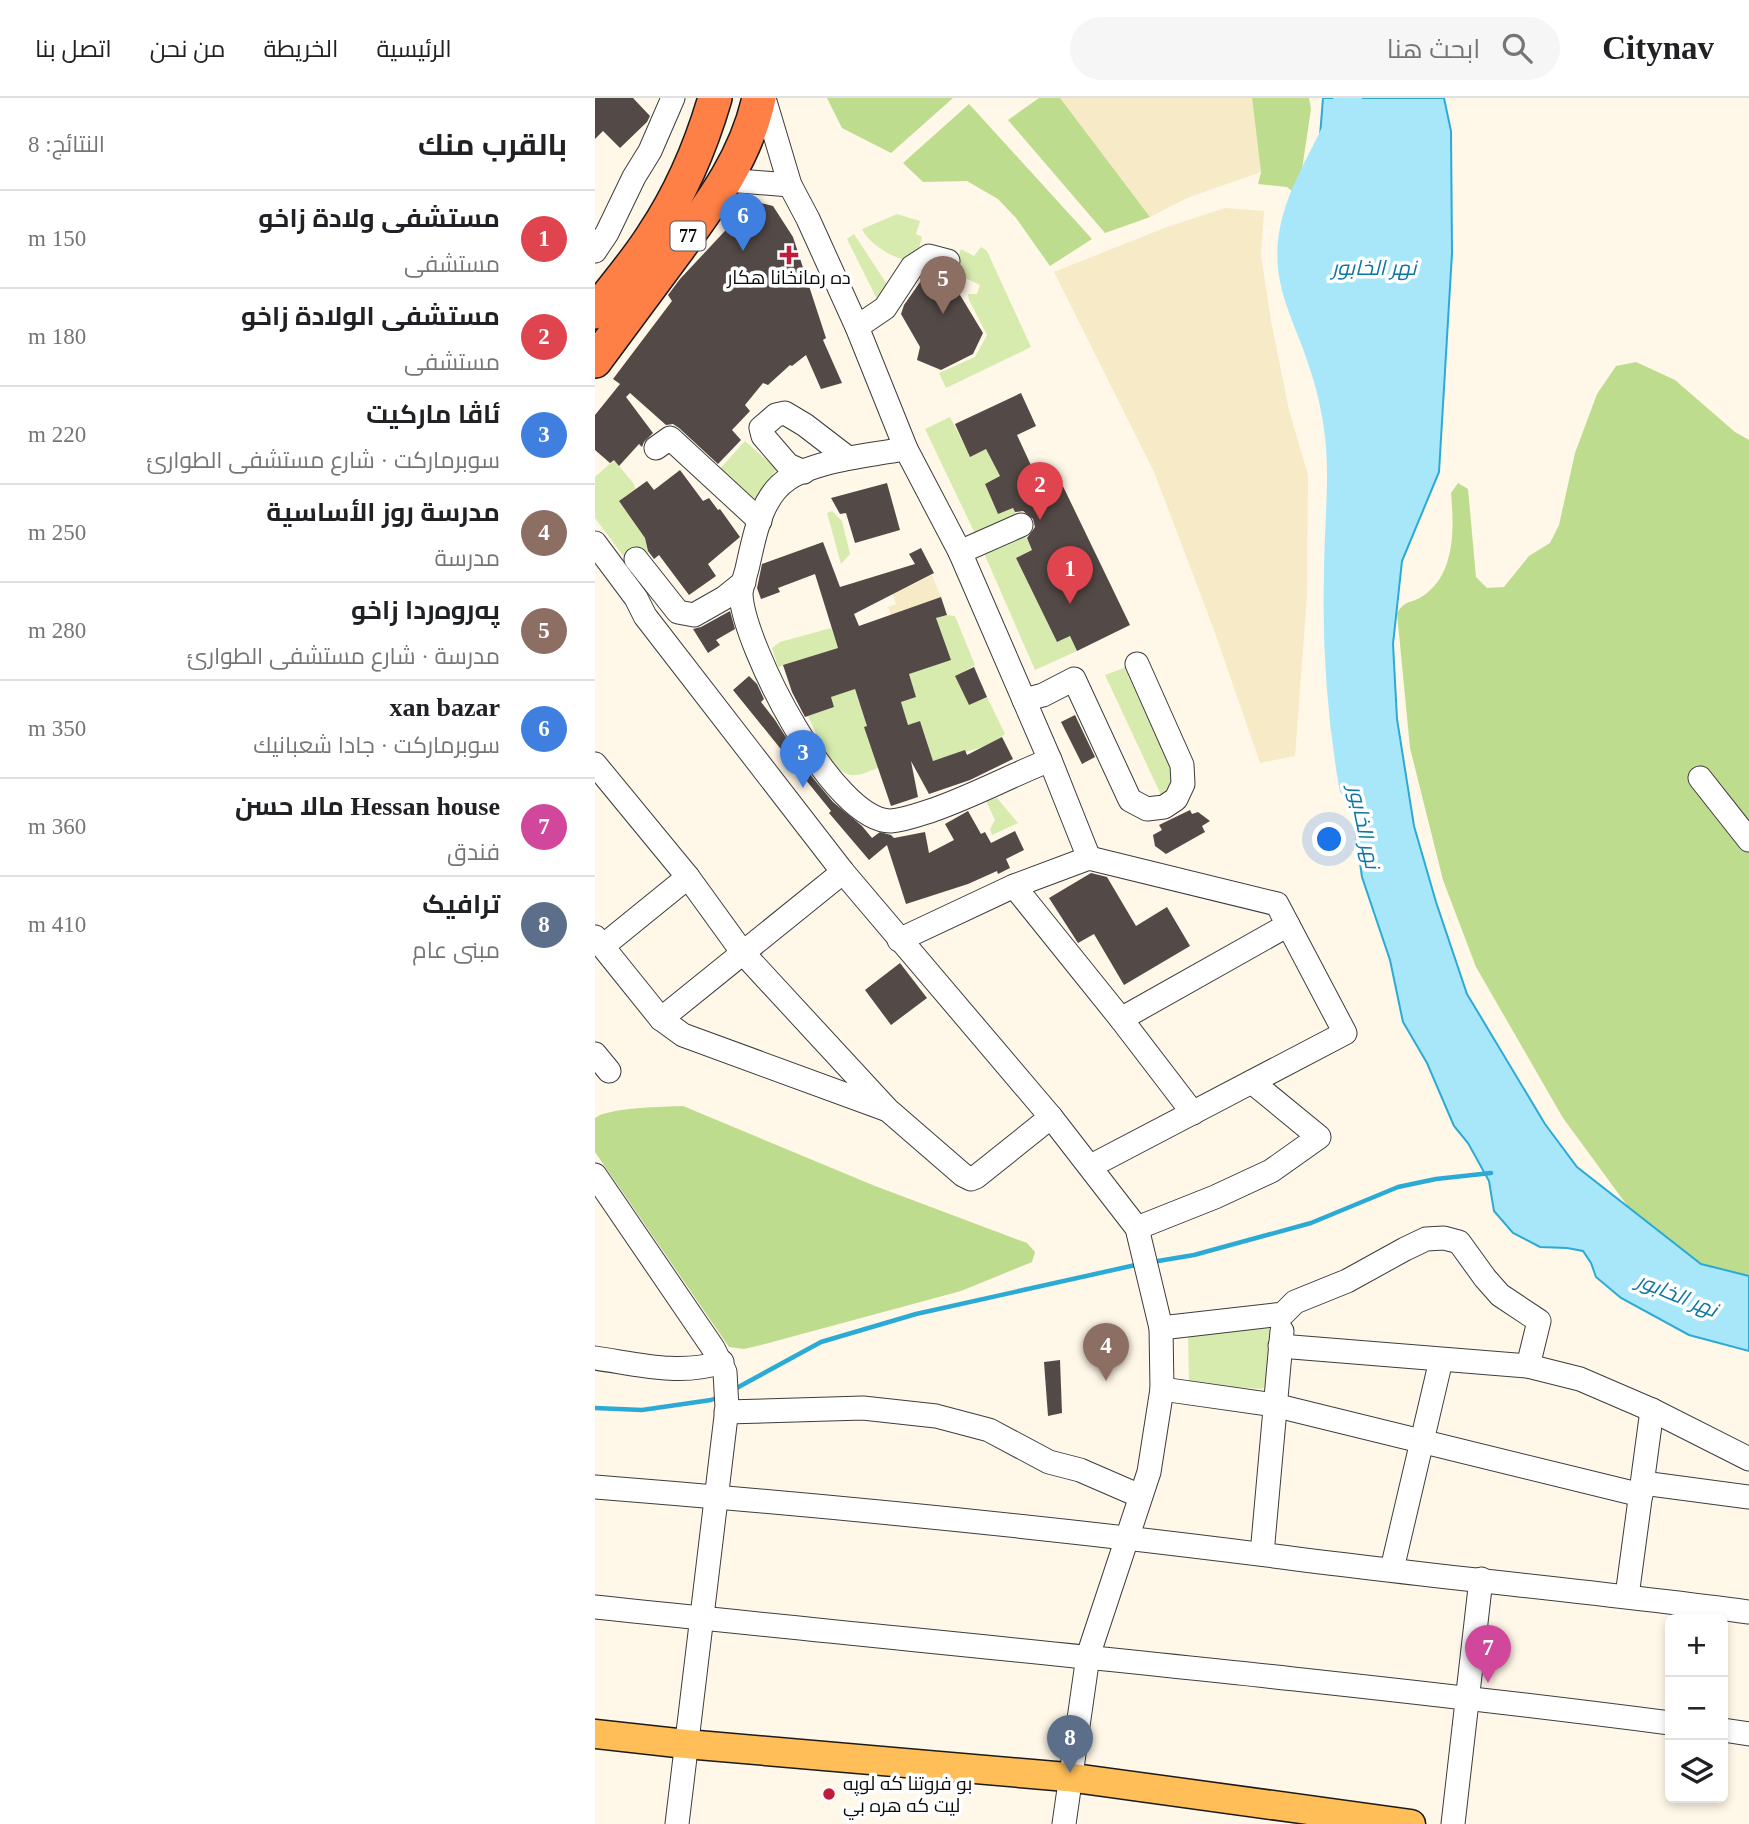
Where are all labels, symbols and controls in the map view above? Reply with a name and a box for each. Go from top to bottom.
search box [1070,17,1560,80]
icon: search [1498,29,1536,67]
text: Citynav [1602,30,1714,66]
text: ابحث هنا [1387,35,1480,64]
text: اتصل بنا [35,36,112,62]
text: من نحن [150,36,226,62]
text: الخريطة [264,36,338,62]
text: الرئيسية [376,36,452,62]
text: بالقرب منك [418,128,567,161]
text: النتائج: 8 [28,132,105,157]
pin: 6 [720,193,766,251]
text: مستشفى ولادة زاخو [258,204,500,233]
road number: 77 [671,222,705,251]
text: 150 m [28,226,86,251]
text: 1 [538,226,550,251]
marker: ده رمانخانا هكار [781,247,797,263]
text: مستشفى [404,252,500,277]
pin: 5 [920,256,966,314]
water label: نهر الخابور [1329,256,1419,281]
place label: ده رمانخانا هكار [726,267,851,289]
text: مستشفى الولادة زاخو [241,302,500,331]
text: 180 m [28,324,86,349]
text: 2 [538,324,550,349]
text: مستشفى [404,350,500,375]
text: ئاڤا ماركيت [366,400,500,429]
text: 220 m [28,422,86,447]
text: 3 [538,422,550,447]
text: سوبرماركت · شارع مستشفى الطوارئ [147,448,500,473]
pin: 2 [1017,462,1063,520]
text: مدرسة روز الأساسية [266,498,500,527]
text: 250 m [28,520,86,545]
text: 4 [538,520,550,545]
text: مدرسة [435,546,500,571]
pin: 1 [1047,546,1093,604]
text: په‌روه‌ردا زاخو [351,596,500,625]
text: 280 m [28,618,86,643]
text: 5 [538,618,550,643]
text: مدرسة · شارع مستشفى الطوارئ [187,644,500,669]
text: xan bazar [390,693,500,722]
text: 350 m [28,716,86,741]
text: 6 [538,716,550,741]
pin: 3 [780,730,826,788]
text: سوبرماركت · جادا شعبانيك [253,733,500,758]
water label: نهر الخابور [1342,780,1385,873]
text: Hessan house مالا حسن [235,792,500,821]
text: 360 m [28,814,86,839]
text: 7 [538,814,550,839]
your location [1312,822,1346,856]
text: فندق [447,840,500,865]
text: ترافیک [422,890,500,919]
text: 410 m [28,912,86,937]
text: 8 [538,912,550,937]
text: مبنى عام [412,938,500,963]
water label: نهر الخابور [1630,1267,1723,1324]
pin: 4 [1083,1323,1129,1381]
map controls [1665,1614,1728,1803]
button: + [1665,1614,1728,1677]
pin: 7 [1465,1625,1511,1683]
button: − [1665,1677,1728,1740]
pin: 8 [1047,1715,1093,1773]
button: layers [1665,1740,1728,1803]
place label: بو فروتنا كه لوپه ليت كه هره بي [843,1773,972,1820]
marker: بو فروتنا كه لوپه ليت كه هره بي [821,1786,837,1802]

